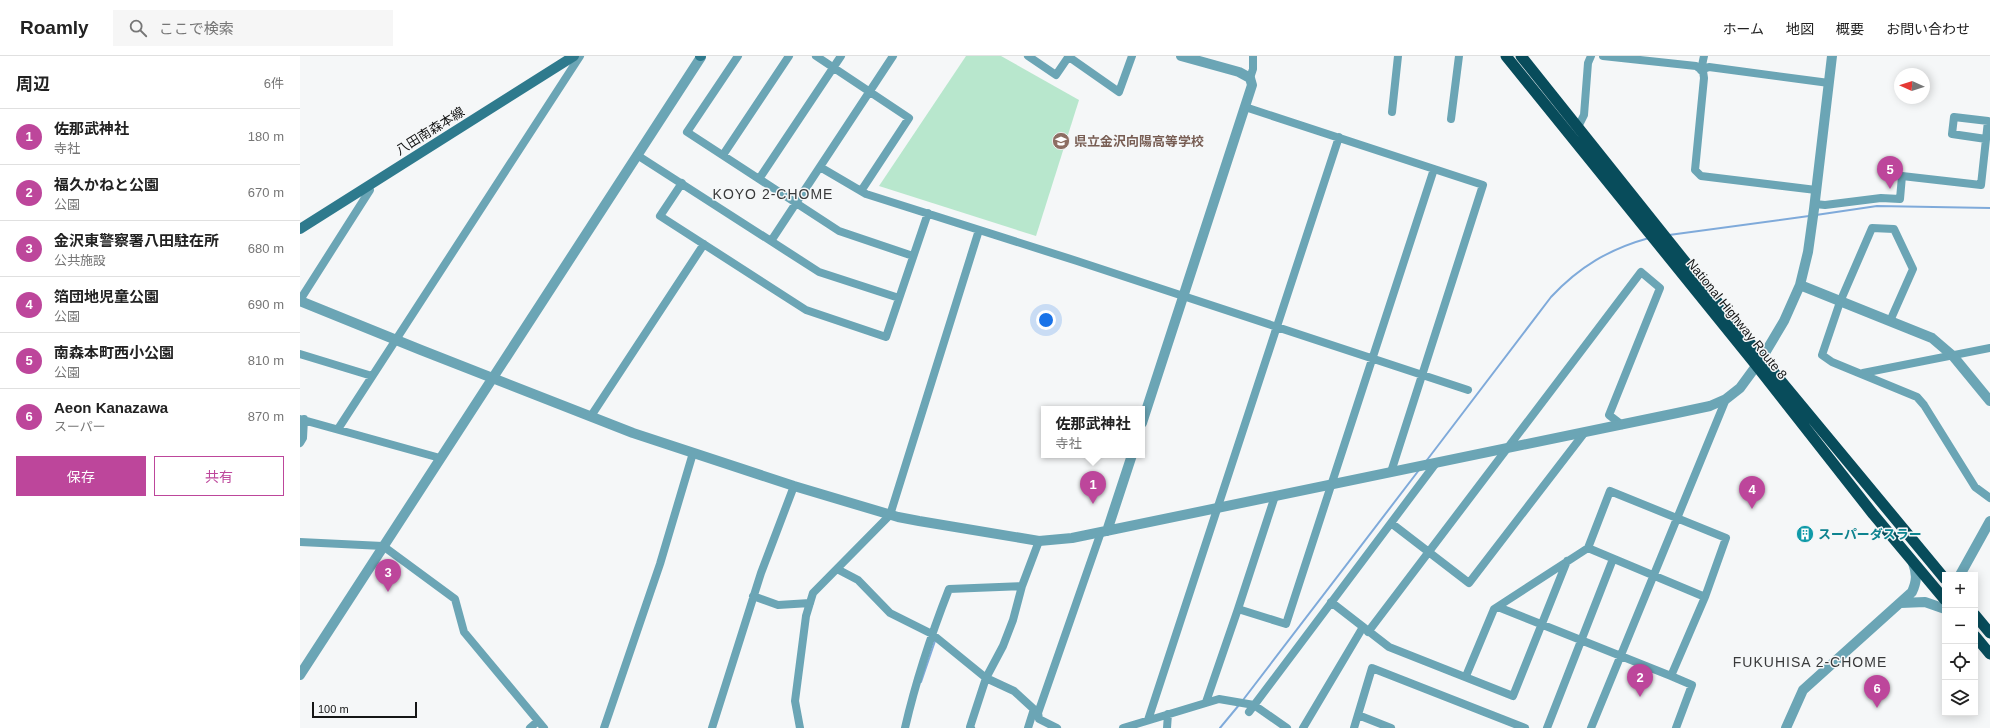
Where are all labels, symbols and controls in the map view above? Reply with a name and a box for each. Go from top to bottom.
search box [113,10,393,46]
text: Roamly [20,17,89,38]
icon: search [127,17,149,39]
text: ここで検索 [159,20,234,37]
text: ホーム [1722,21,1764,37]
text: 地図 [1786,21,1814,37]
text: 概要 [1836,21,1864,37]
text: お問い合わせ [1886,21,1970,37]
north arrow [1894,68,1930,104]
text: 周辺 [16,75,50,94]
text: 6件 [264,76,284,91]
street label: 八田南森本線 [393,104,467,158]
text: 佐那武神社 [54,120,129,137]
text: 1 [25,129,33,144]
text: 180 m [248,129,284,144]
school or university icon: 県立金沢向陽高等学校 [1051,131,1071,151]
place label: 県立金沢向陽高等学校 [1074,134,1204,149]
text: 寺社 [54,141,80,156]
pin: 5 [1877,156,1903,189]
text: 福久かねと公園 [54,176,159,193]
text: 2 [25,185,33,200]
text: 670 m [248,185,284,200]
district label: KOYO 2-CHOME [713,186,833,202]
text: 公園 [54,197,80,212]
text: 金沢東警察署八田駐在所 [54,232,219,249]
text: 3 [25,241,33,256]
text: 680 m [248,241,284,256]
text: 公共施設 [54,253,106,268]
street label: National Highway Route 8 [1684,256,1790,382]
text: 箔団地児童公園 [54,288,159,305]
text: 4 [25,297,33,312]
text: 690 m [248,297,284,312]
text: 公園 [54,309,80,324]
your location [1036,310,1056,330]
text: 南森本町西小公園 [54,344,174,361]
text: 5 [25,353,33,368]
text: 810 m [248,353,284,368]
text: 公園 [54,365,80,380]
text: Aeon Kanazawa [54,399,168,416]
popup [1041,406,1145,458]
text: 6 [25,409,33,424]
text: 870 m [248,409,284,424]
text: 佐那武神社 [1055,415,1131,432]
text: スーパー [54,419,106,434]
text: 寺社 [1055,436,1082,451]
button: 保存 [16,456,146,496]
button: 共有 [154,456,284,496]
pin: 1 [1080,471,1106,504]
pin: 4 [1739,476,1765,509]
building icon: スーパーダスラー [1795,524,1815,544]
place label: スーパーダスラー [1818,527,1922,542]
pin: 3 [375,559,401,592]
map controls [1942,572,1978,716]
button: + [1942,572,1978,608]
button: − [1942,608,1978,644]
button: locate [1942,644,1978,680]
district label: FUKUHISA 2-CHOME [1733,654,1887,670]
pin: 2 [1627,664,1653,697]
pin: 6 [1864,675,1890,708]
button: layers [1942,680,1978,716]
scale bar [312,700,417,719]
text: 100 m [318,703,349,715]

